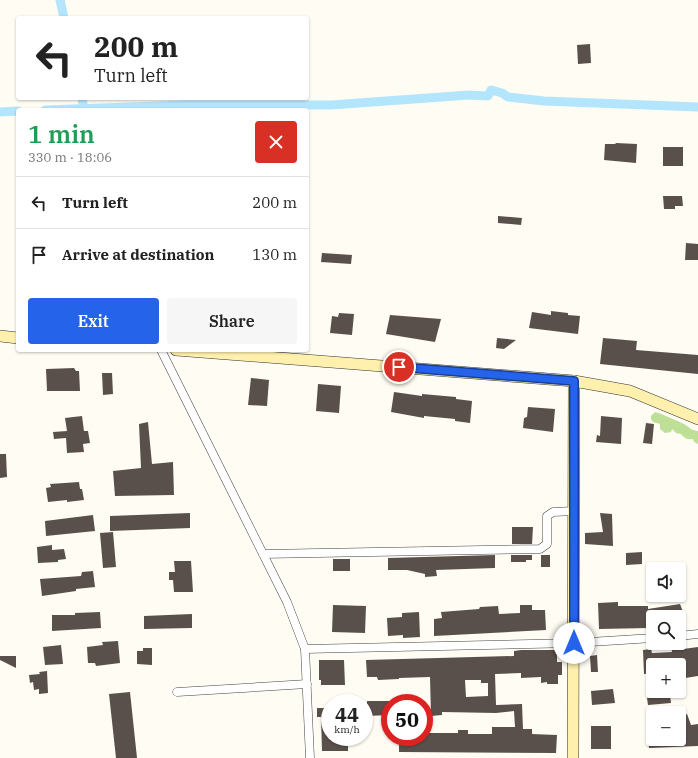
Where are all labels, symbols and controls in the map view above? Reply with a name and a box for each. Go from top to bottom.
text: 200 m [94,28,178,65]
icon: left [28,32,80,84]
text: Turn left [94,64,168,87]
text: 1 min [28,118,95,150]
button: close [255,121,297,163]
text: 330 m · 18:06 [28,149,112,166]
icon: left [28,192,50,214]
text: Turn left [62,193,128,212]
text: 200 m [252,193,297,212]
icon: arrive [28,244,50,266]
text: Arrive at destination [62,245,214,264]
text: 130 m [252,245,297,264]
button: Exit [28,298,159,344]
button: Share [167,298,297,344]
pin [382,350,416,384]
icon: arrive [388,356,410,378]
map controls [646,562,686,746]
button: sound [646,562,686,602]
button: search [646,610,686,650]
position arrow [553,622,595,664]
button: + [646,658,686,698]
speed limit sign: 50 [381,694,433,746]
text: 44 [335,701,359,728]
button: − [646,706,686,746]
text: km/h [334,723,360,736]

